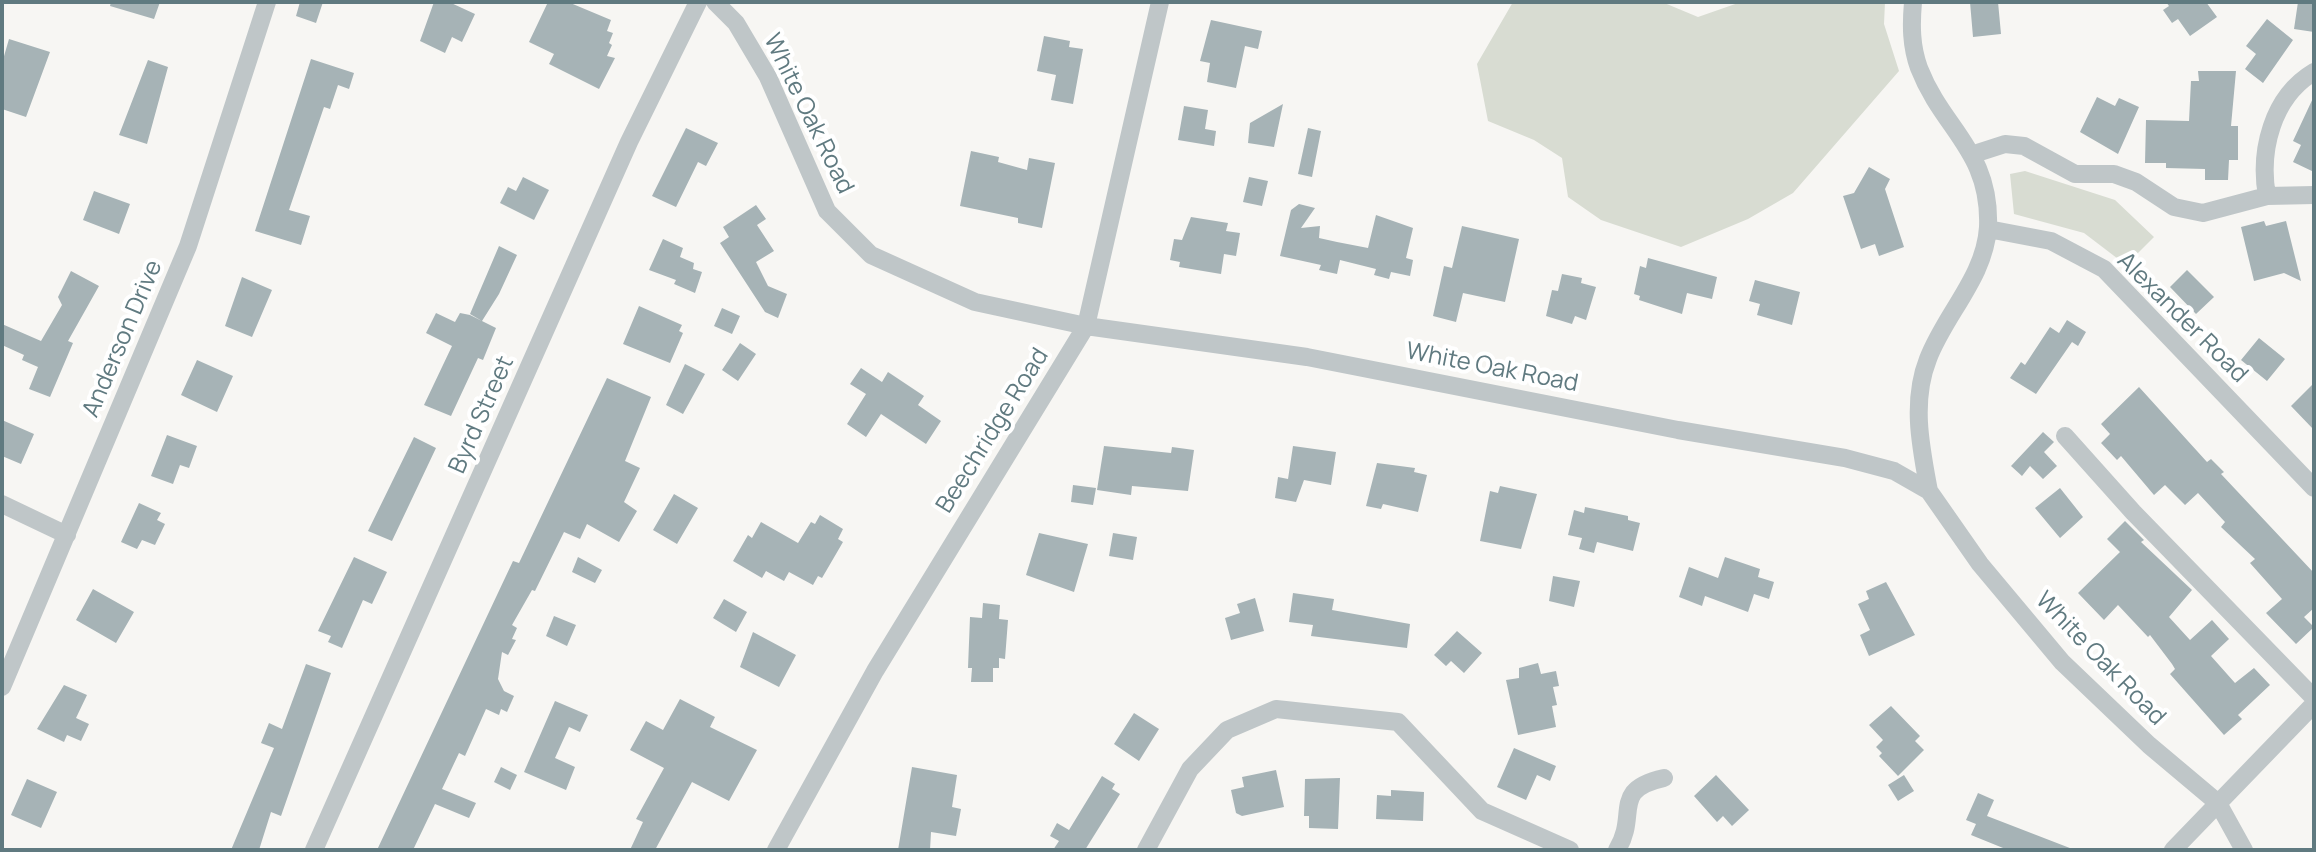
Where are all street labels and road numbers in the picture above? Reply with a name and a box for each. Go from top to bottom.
street label: White Oak Road [757,29,859,199]
street label: Alexander Road [2111,247,2253,389]
street label: Anderson Drive [77,256,169,422]
street label: White Oak Road [1404,337,1580,399]
street label: Beechridge Road [931,343,1055,519]
street label: Byrd Street [443,352,521,478]
street label: White Oak Road [2029,586,2171,732]

